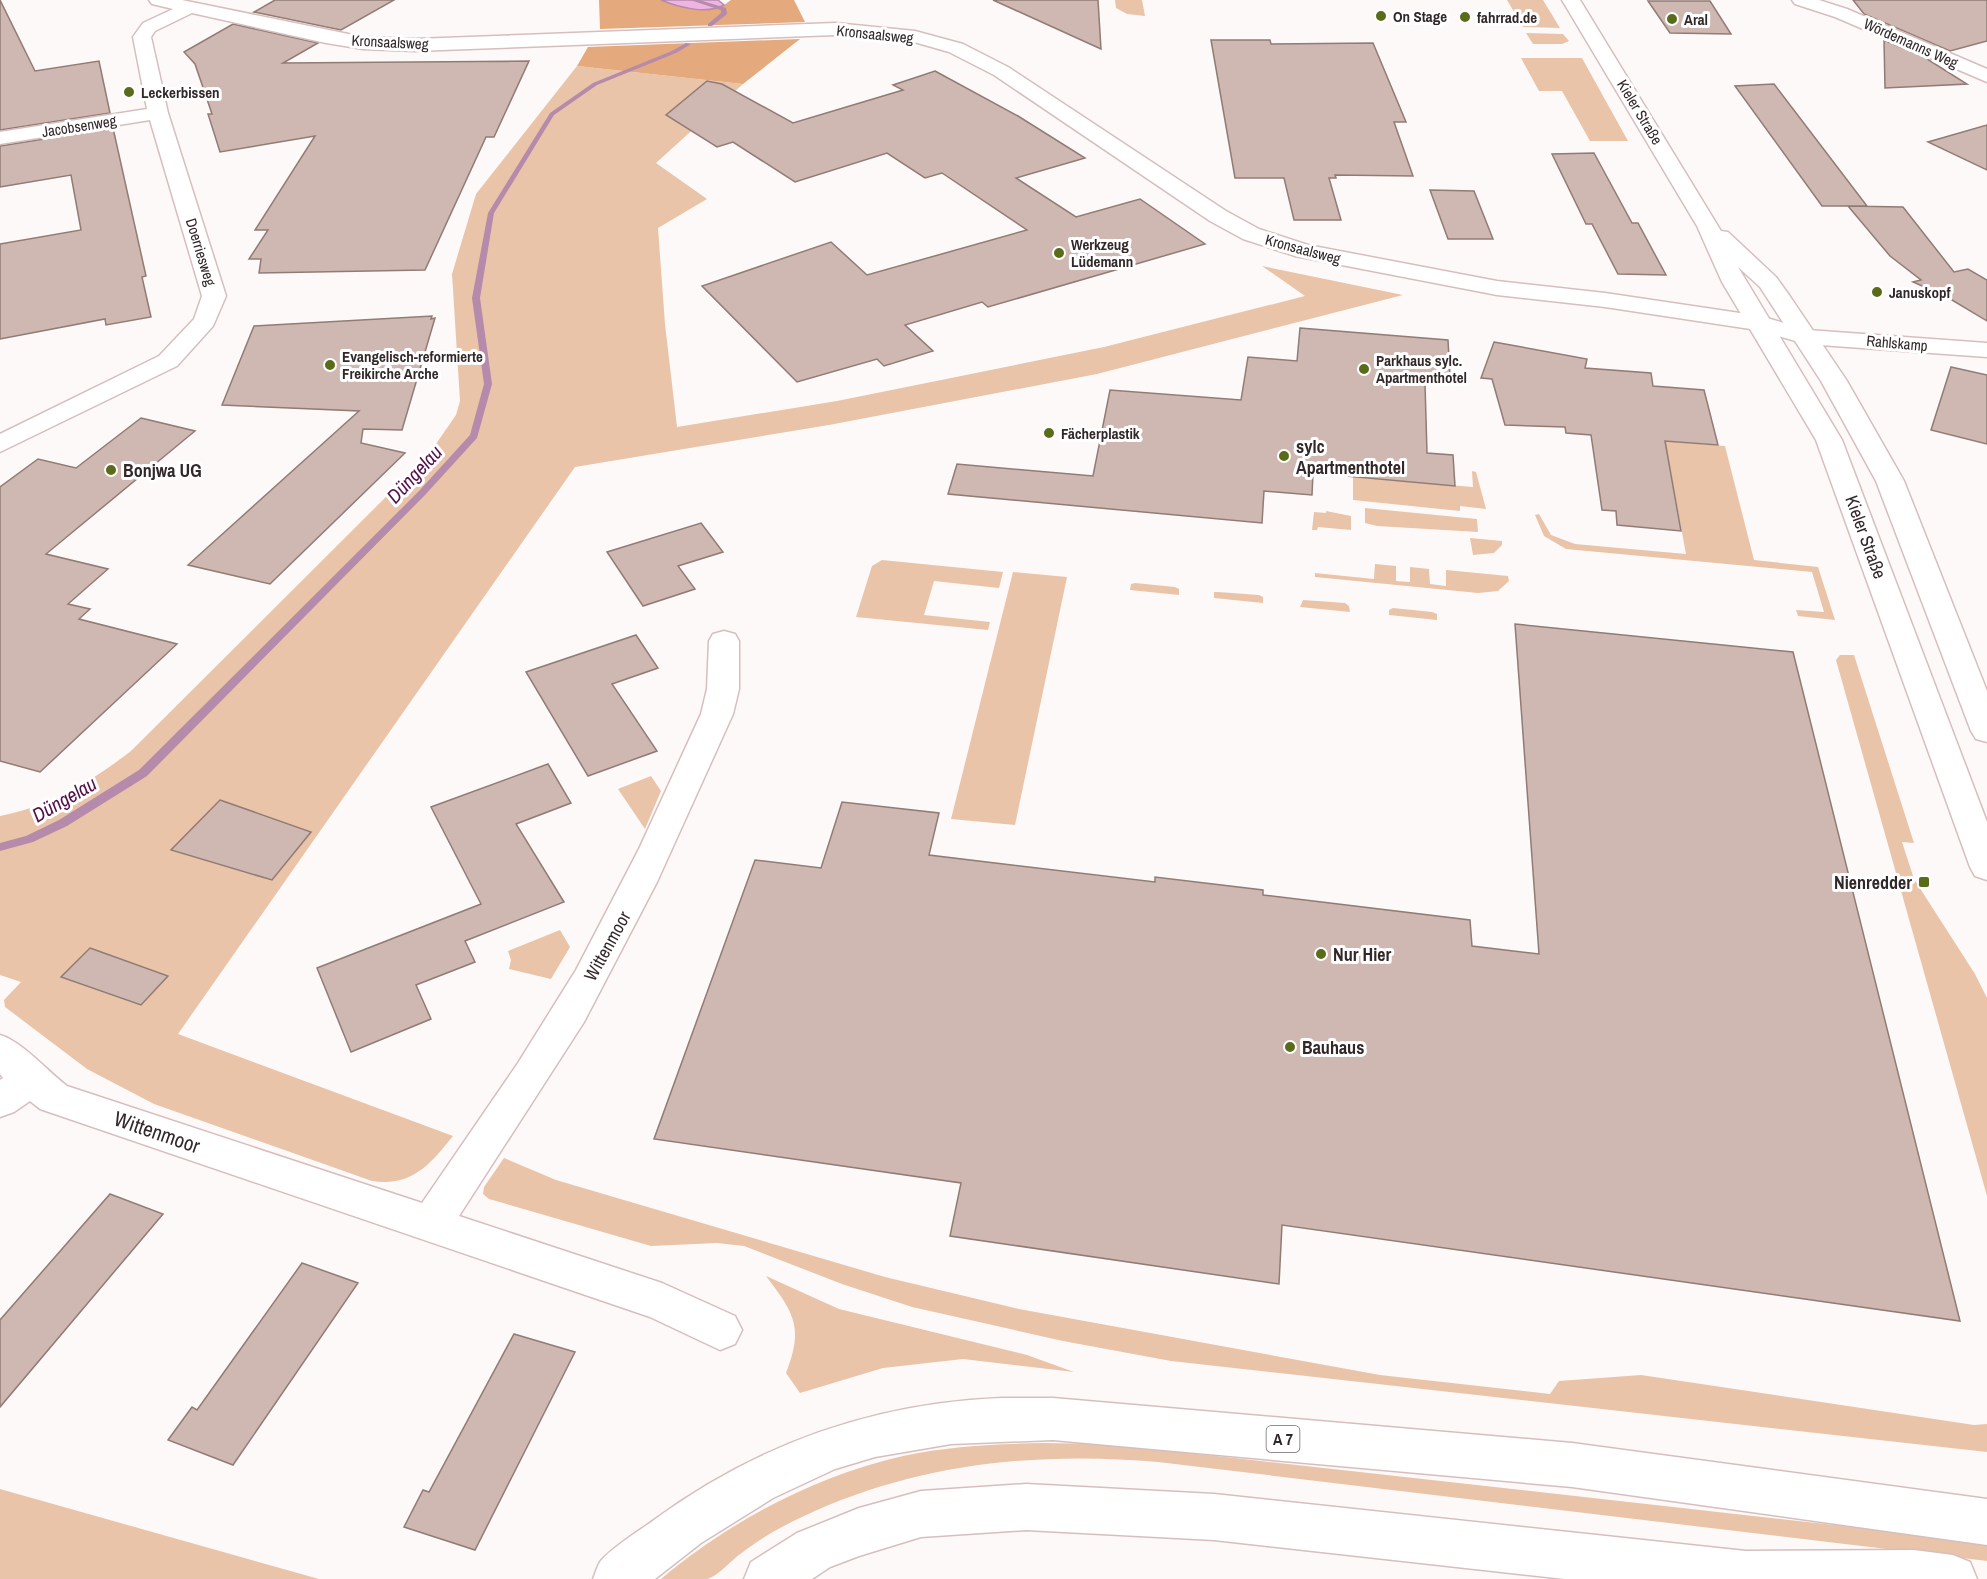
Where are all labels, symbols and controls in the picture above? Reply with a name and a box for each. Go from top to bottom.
place label: On Stage [1393,6,1447,27]
place label: fahrrad.de [1477,7,1537,28]
marker: On Stage [1374,9,1388,23]
place label: Aral [1684,9,1708,30]
marker: fahrrad.de [1458,10,1472,24]
marker: Aral [1665,12,1679,26]
street label: Wördemanns Weg [1860,13,1962,73]
street label: Kronsaalsweg [835,20,915,48]
street label: Kronsaalsweg [351,29,429,55]
street label: Kieler Straße [1612,76,1668,149]
place label: Leckerbissen [141,82,220,103]
marker: Leckerbissen [122,85,136,99]
street label: Jacobsenweg [40,110,118,142]
street label: Doerriesweg [181,216,221,289]
street label: Kronsaalsweg [1263,229,1343,269]
place label: Werkzeug Lüdemann [1071,234,1133,272]
marker: Werkzeug Lüdemann [1052,246,1066,260]
place label: Januskopf [1889,282,1951,303]
marker: Januskopf [1870,285,1884,299]
street label: Rahlskamp [1865,330,1929,356]
place label: Evangelisch-reformierte Freikirche Arche [342,346,483,384]
place label: Parkhaus sylc. Apartmenthotel [1376,350,1467,388]
marker: Evangelisch-reformierte Freikirche Arche [323,358,337,372]
marker: Parkhaus sylc. Apartmenthotel [1357,362,1371,376]
place label: Fächerplastik [1061,423,1140,444]
marker: Fächerplastik [1042,426,1056,440]
place label: sylc Apartmenthotel [1296,434,1405,480]
water label: Düngelau [380,439,448,509]
marker: sylc Apartmenthotel [1277,449,1291,463]
place label: Bonjwa UG [123,458,202,483]
marker: Bonjwa UG [104,463,118,477]
street label: Kieler Straße [1839,492,1893,582]
water label: Düngelau [27,770,101,828]
place label: Nienredder [1834,870,1912,895]
marker: Nienredder [1917,875,1931,889]
street label: Wittenmoor [578,907,636,985]
place label: Nur Hier [1333,942,1391,967]
marker: Nur Hier [1314,947,1328,961]
place label: Bauhaus [1302,1035,1364,1060]
marker: Bauhaus [1283,1040,1297,1054]
street label: Wittenmoor [110,1104,204,1160]
road number: A 7 [1266,1426,1300,1452]

